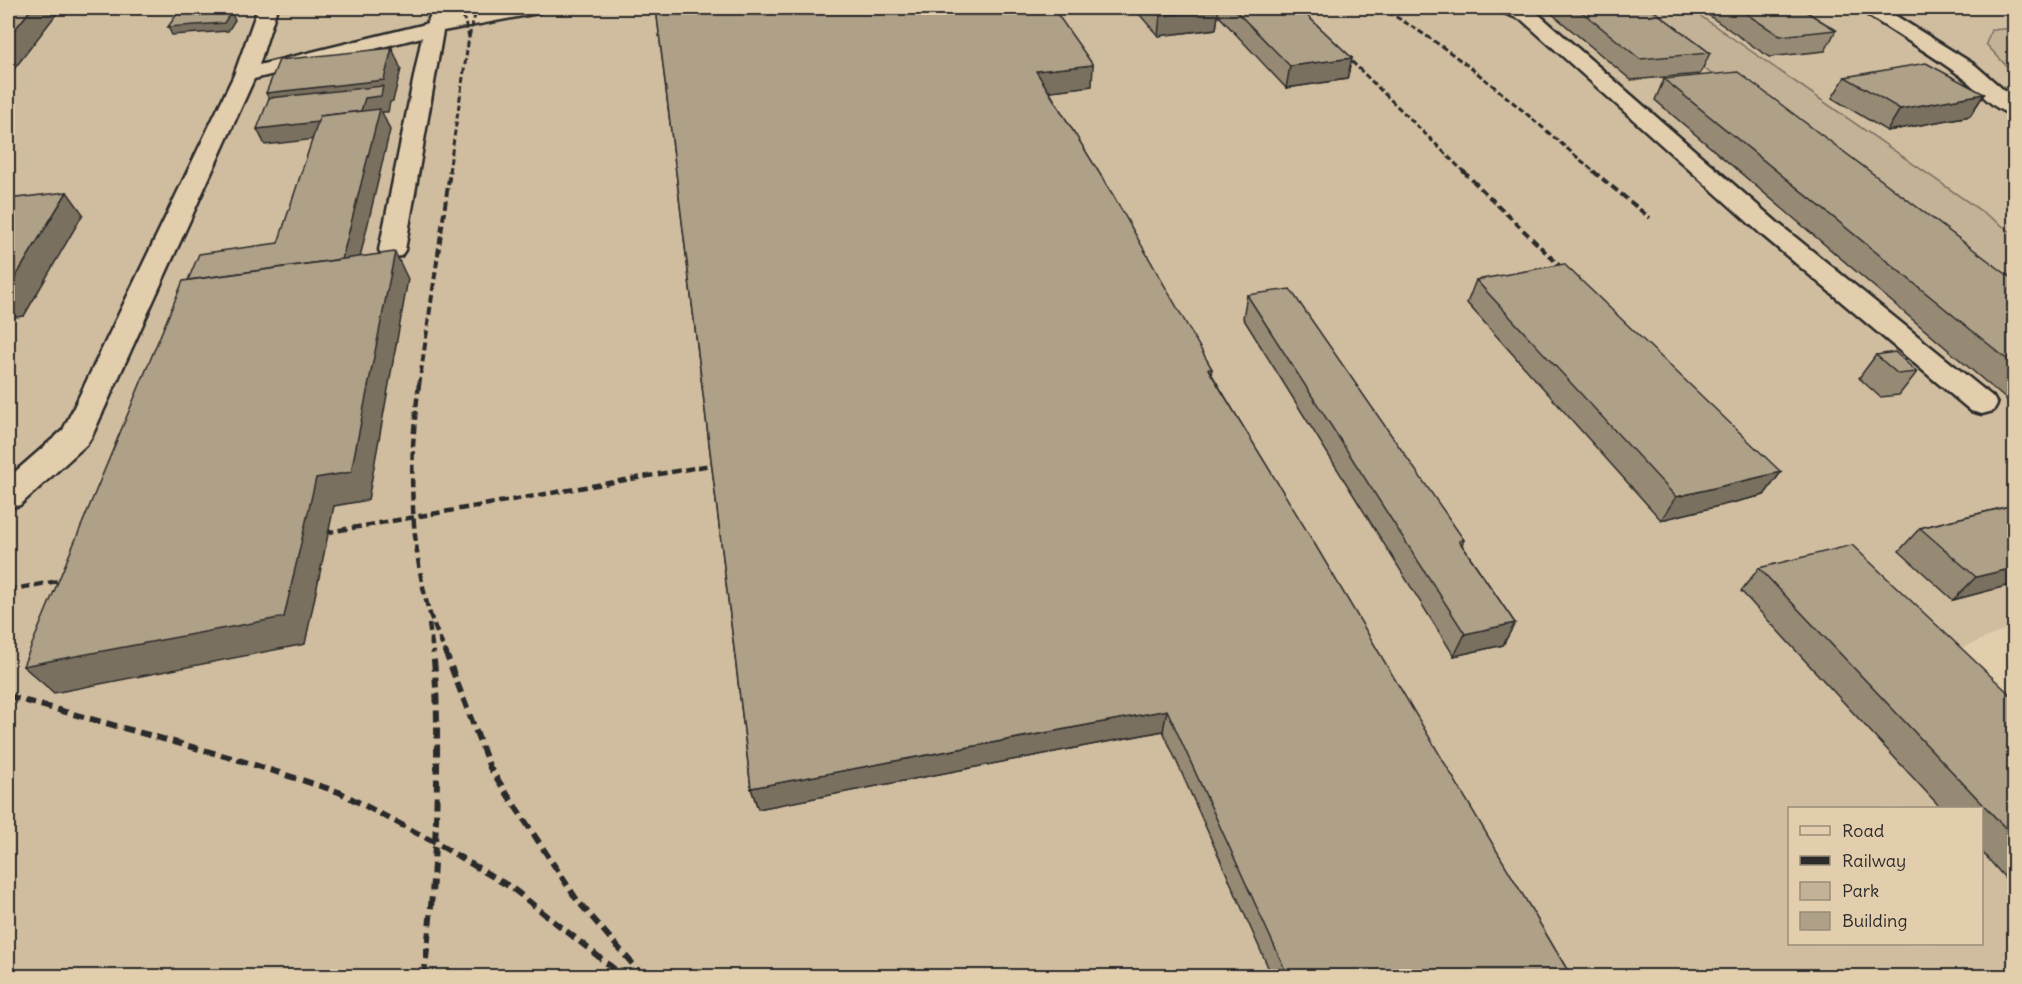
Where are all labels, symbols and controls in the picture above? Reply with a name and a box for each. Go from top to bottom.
legend [1788,807,1983,945]
text: Road [1842,819,1885,842]
text: Railway [1842,849,1906,872]
text: Park [1842,879,1879,902]
text: Building [1842,909,1907,932]

